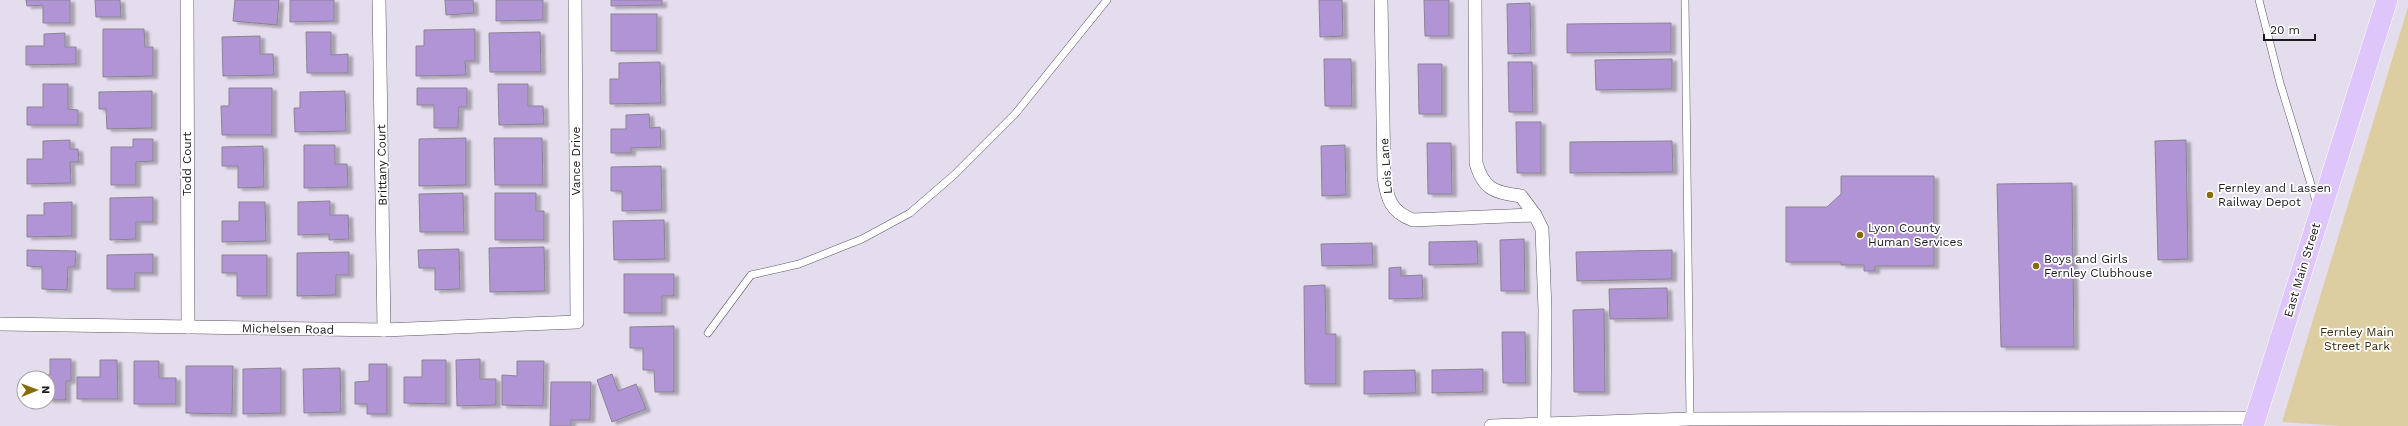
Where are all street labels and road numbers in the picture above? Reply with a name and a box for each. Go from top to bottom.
street label: Brittany Court [374,124,390,206]
street label: Vance Drive [569,126,583,195]
street label: Todd Court [180,132,194,196]
street label: Lois Lane [1377,137,1395,194]
street label: East Main Street [2281,221,2323,319]
street label: Michelsen Road [242,321,334,337]

